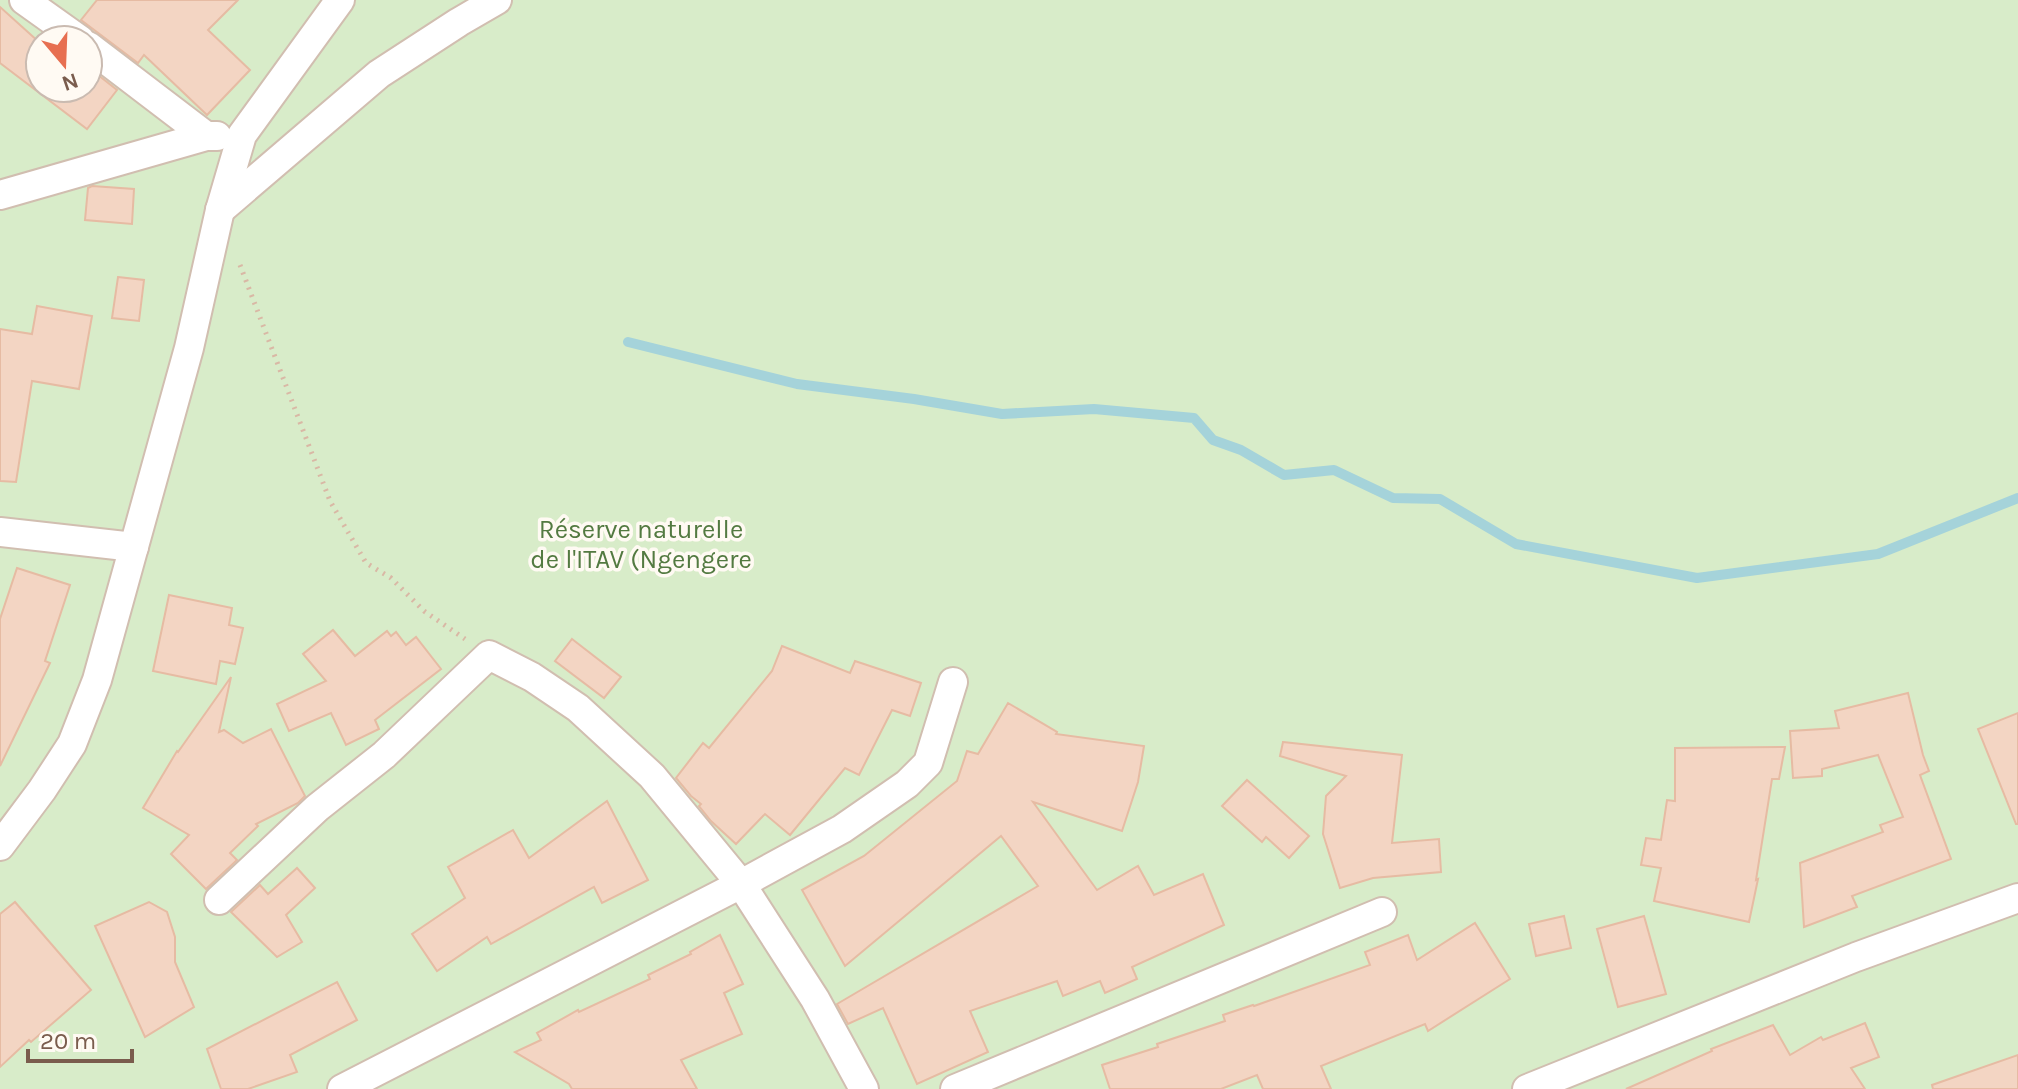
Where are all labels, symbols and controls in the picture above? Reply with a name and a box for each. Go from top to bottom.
north arrow [24,24,104,104]
text: N [58,67,82,97]
park label: Réserve naturelle de l'ITAV (Ngengere [530,514,752,575]
scale bar [28,1013,132,1063]
text: 20 m [40,1027,96,1055]

